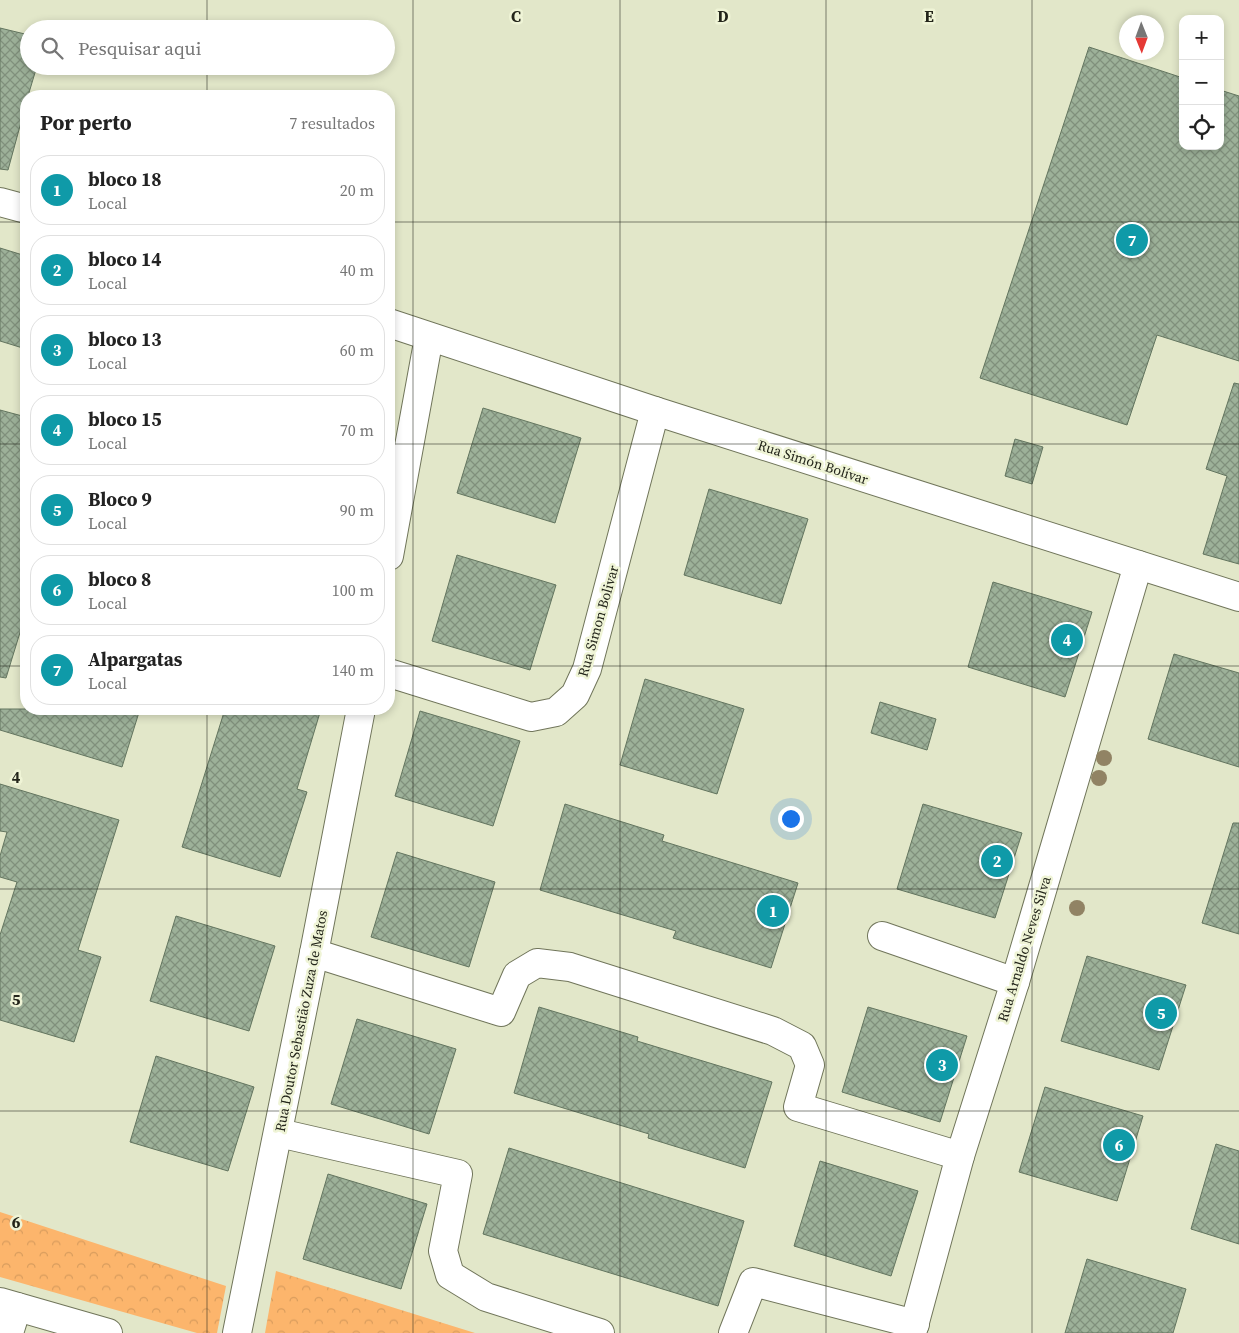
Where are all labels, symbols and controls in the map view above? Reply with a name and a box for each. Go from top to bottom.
text: C [511,5,521,27]
text: D [717,5,729,27]
text: E [924,5,934,27]
north arrow [1119,15,1164,60]
map controls [1179,15,1224,150]
button: + [1179,15,1224,60]
search box [20,20,395,75]
icon: search [38,34,66,62]
text: Pesquisar aqui [78,35,201,61]
button: − [1179,60,1224,105]
button: locate [1179,105,1224,150]
text: Por perto [40,108,132,137]
text: 7 resultados [289,112,375,134]
text: bloco 18 [88,166,162,192]
text: 1 [53,179,61,201]
text: 20 m [340,179,374,201]
text: Local [88,192,127,214]
pin: 7 [1116,221,1148,259]
text: bloco 14 [88,246,162,272]
text: 2 [53,259,61,281]
text: 40 m [340,259,374,281]
text: Local [88,272,127,294]
text: bloco 13 [88,326,162,352]
text: 3 [53,339,61,361]
text: 60 m [340,339,374,361]
text: Local [88,352,127,374]
text: bloco 15 [88,406,162,432]
text: 4 [53,419,61,441]
text: 70 m [340,419,374,441]
text: Local [88,432,127,454]
street label: Rua Simón Bolívar [755,435,871,489]
text: Bloco 9 [88,486,152,512]
text: 5 [53,499,61,521]
text: 90 m [340,499,374,521]
text: Local [88,512,127,534]
street label: Rua Simon Bolivar [573,563,624,679]
text: bloco 8 [88,566,151,592]
text: 6 [53,579,61,601]
text: 100 m [332,579,374,601]
text: Local [88,592,127,614]
pin: 4 [1051,621,1083,659]
text: Alpargatas [88,646,182,672]
text: 7 [53,659,61,681]
text: 140 m [332,659,374,681]
text: Local [88,672,127,694]
text: 4 [12,766,21,788]
your location [778,806,804,832]
pin: 2 [981,842,1013,880]
street label: Rua Arnaldo Neves Silva [992,873,1056,1024]
pin: 1 [757,892,789,930]
street label: Rua Doutor Sebastião Zuza de Matos [270,908,332,1134]
text: 5 [12,988,21,1010]
pin: 5 [1145,994,1177,1032]
pin: 3 [926,1046,958,1084]
pin: 6 [1103,1126,1135,1164]
text: 6 [12,1211,21,1233]

